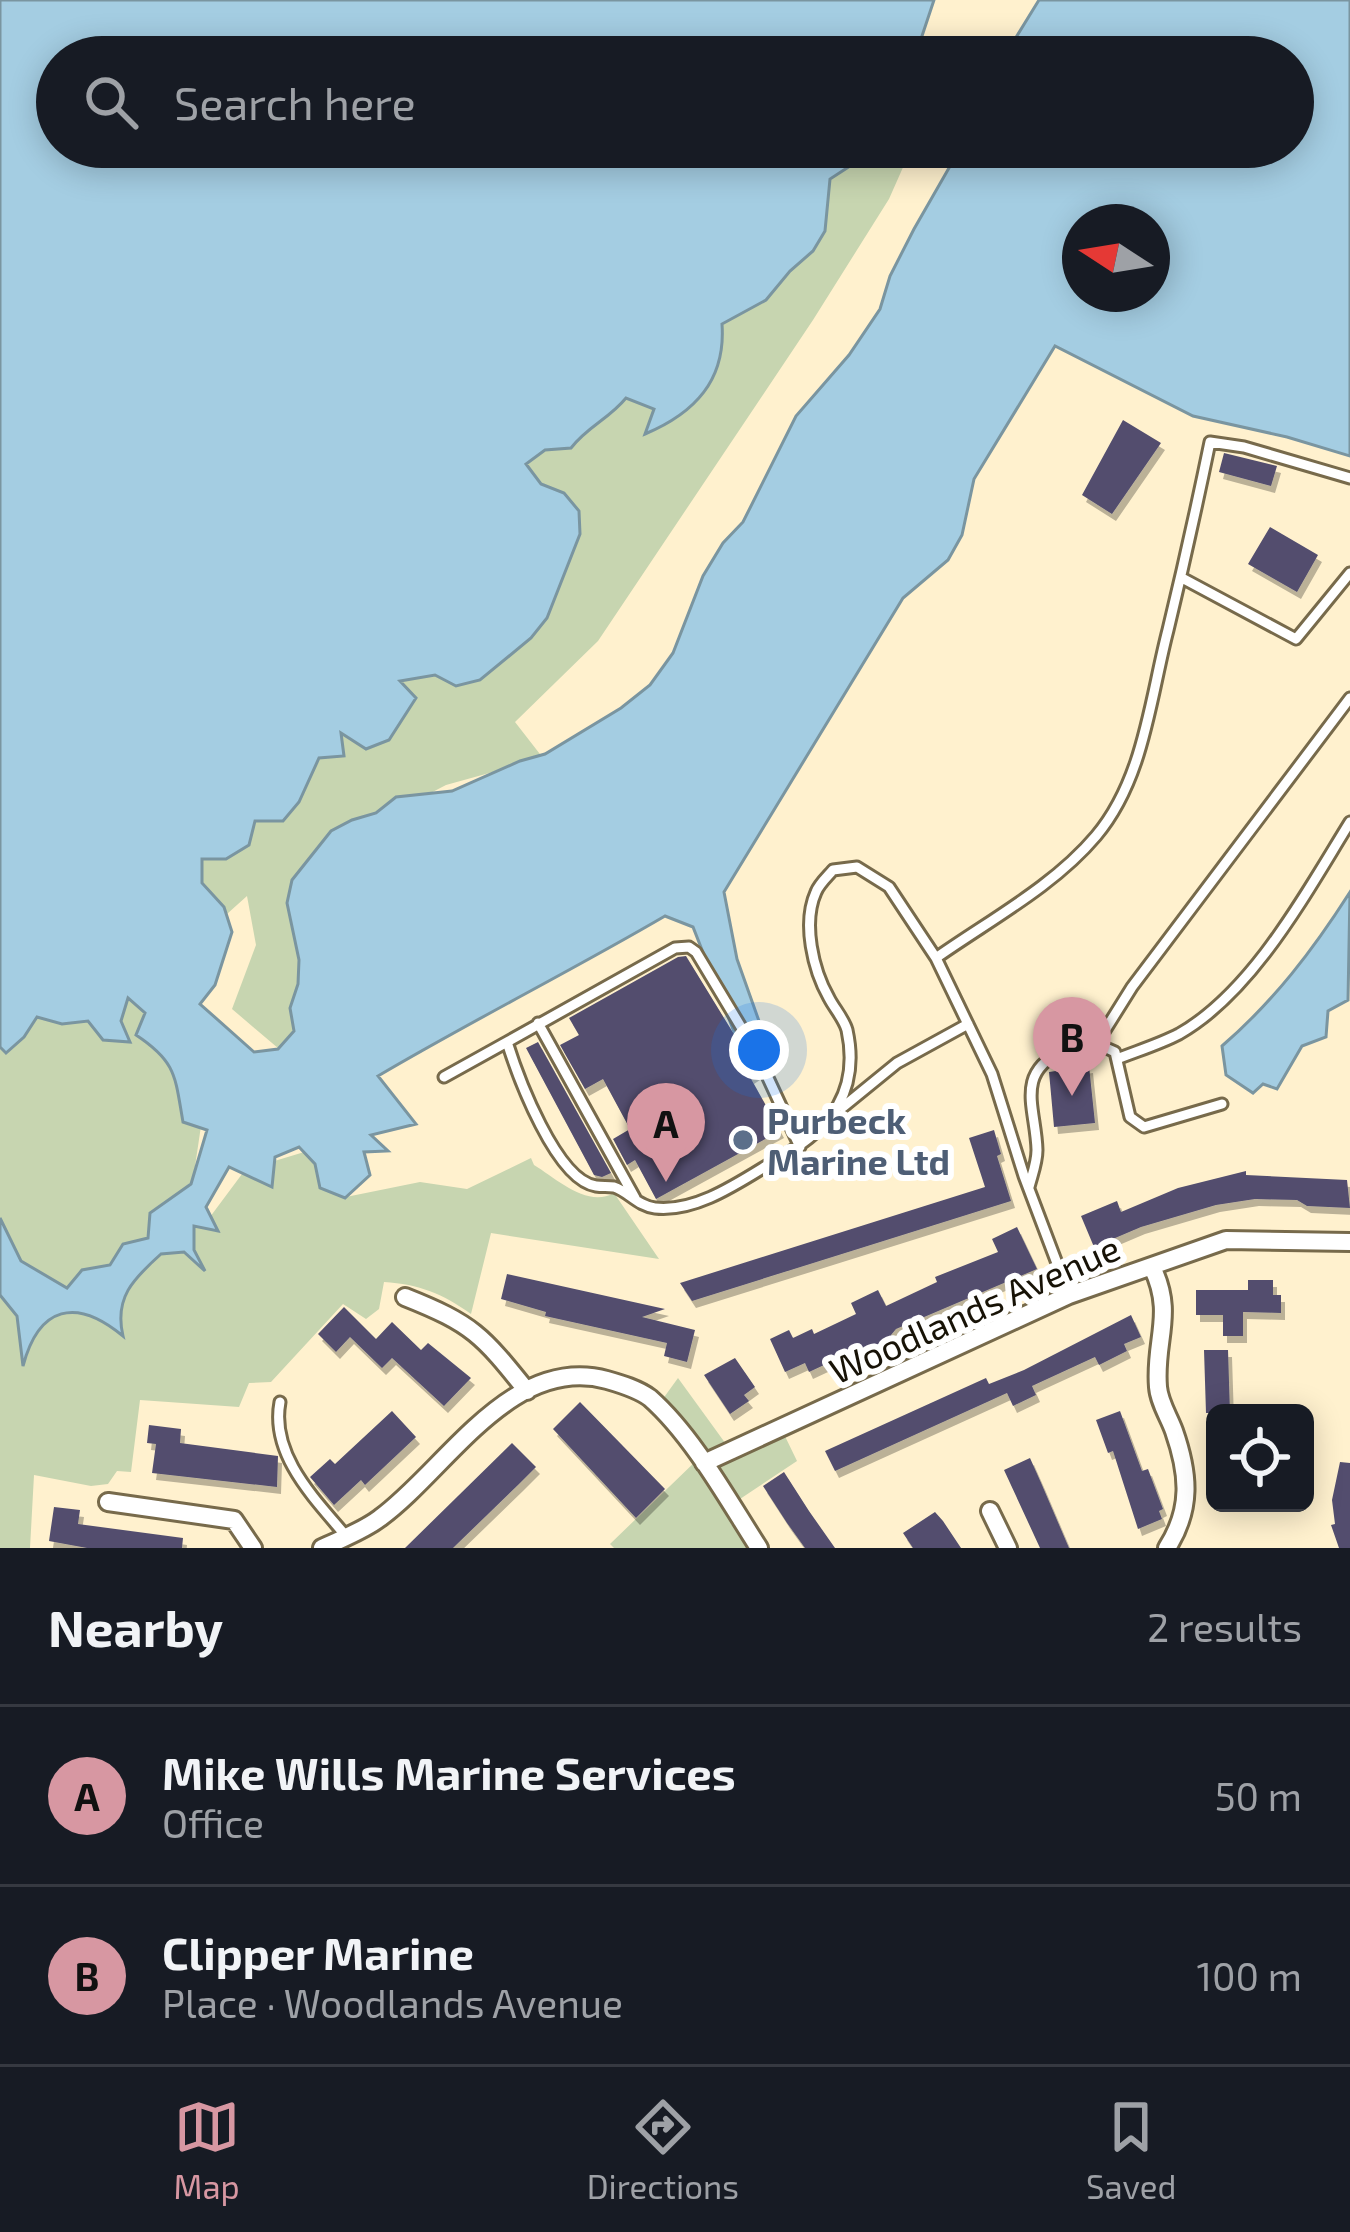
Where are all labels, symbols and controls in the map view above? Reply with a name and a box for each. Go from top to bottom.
search box [36,36,1314,168]
icon: search [78,69,144,135]
text: Search here [174,75,416,129]
north arrow [1062,204,1170,312]
pin: B [1033,997,1111,1096]
your location [729,1020,789,1080]
pin: A [627,1083,705,1182]
place label: Purbeck Marine Ltd [767,1098,950,1182]
marker: Purbeck Marine Ltd [730,1127,756,1153]
street label: Woodlands Avenue [822,1225,1126,1391]
map controls [1206,1404,1314,1512]
button: locate [1206,1404,1314,1512]
text: Nearby [48,1596,223,1657]
text: 2 results [1147,1603,1302,1650]
text: Mike Wills Marine Services [162,1745,736,1799]
text: A [74,1772,100,1819]
text: 50 m [1215,1772,1302,1819]
text: Office [162,1799,264,1846]
text: Clipper Marine [162,1925,474,1979]
text: B [75,1952,99,1999]
text: 100 m [1197,1952,1302,1999]
text: Place · Woodlands Avenue [162,1979,623,2026]
tab: Map [174,2094,240,2206]
tab: Directions [587,2094,739,2206]
tab: Saved [1086,2094,1176,2206]

